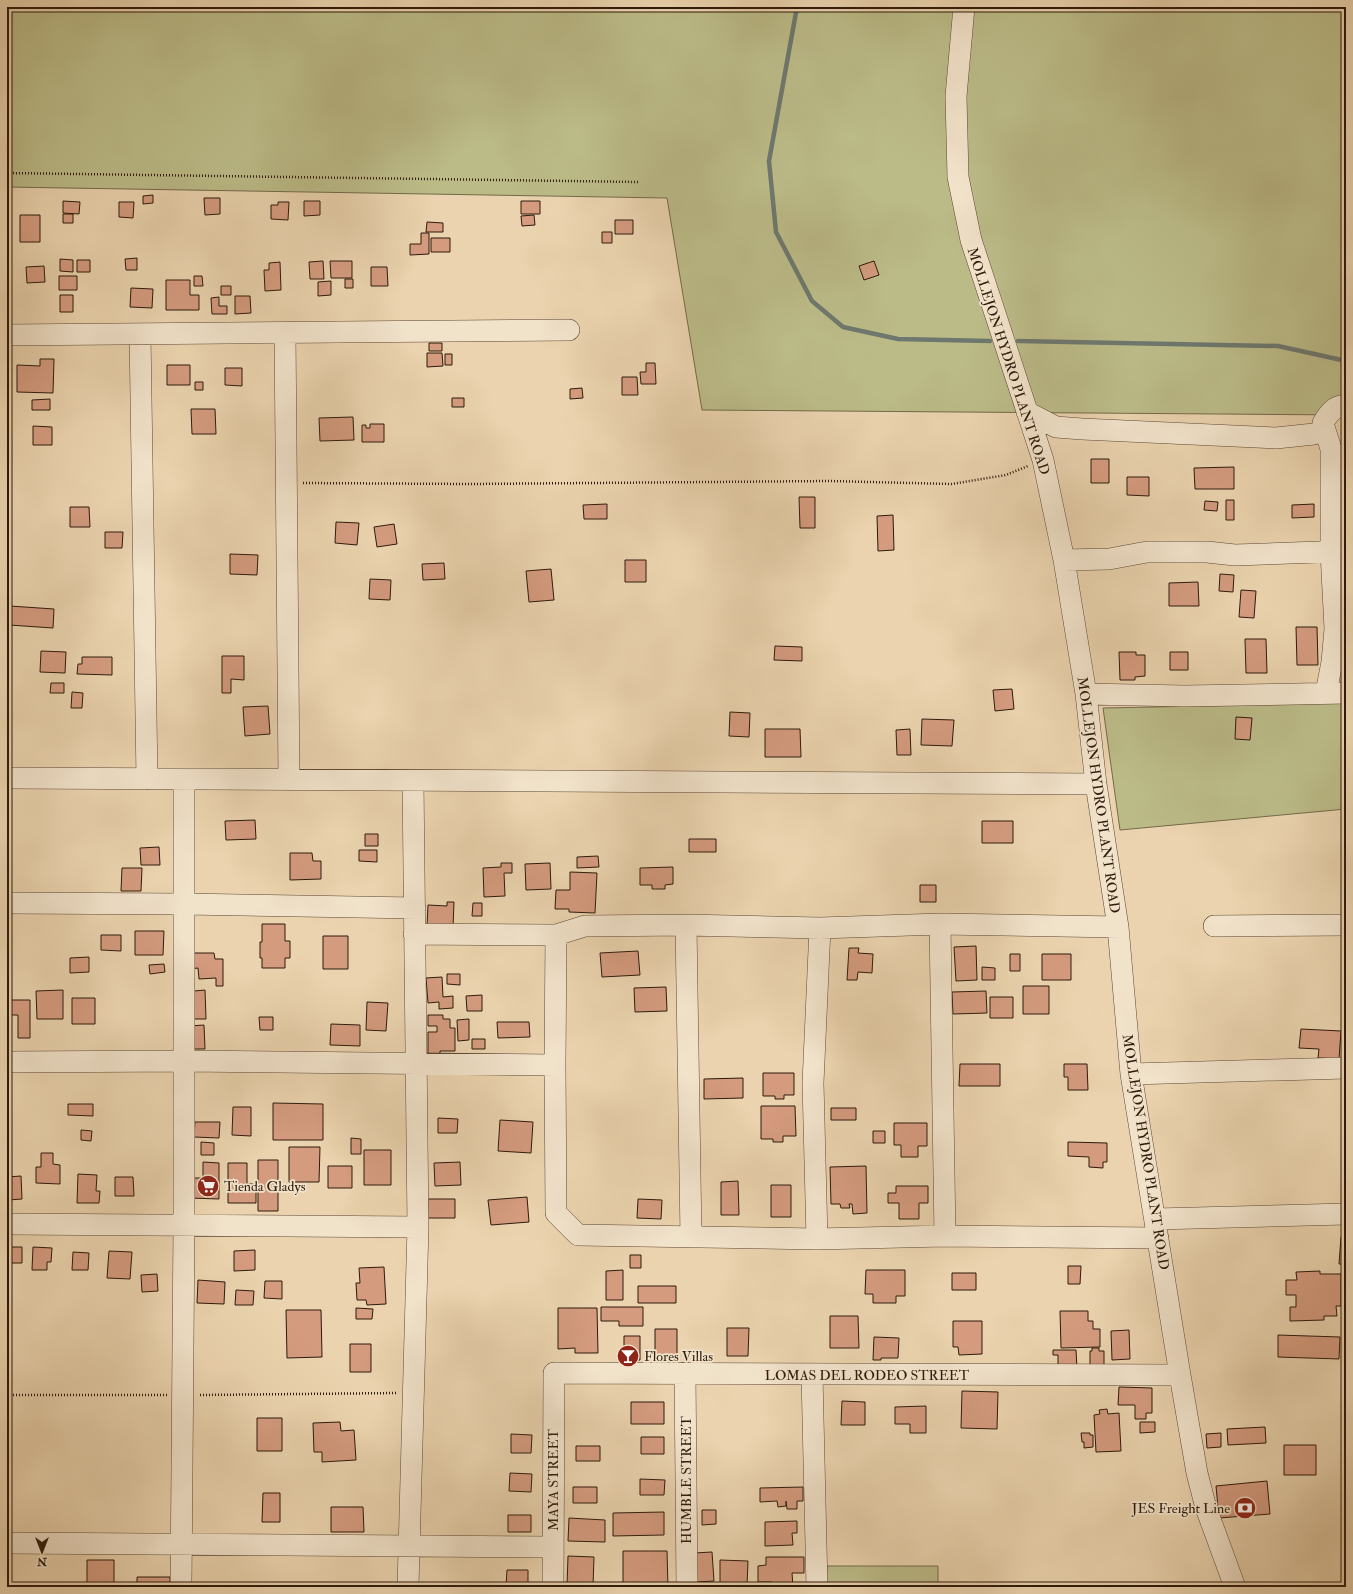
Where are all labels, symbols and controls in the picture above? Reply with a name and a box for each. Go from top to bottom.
street label: MOLLEJON HYDRO PLANT ROAD [964,245,1053,477]
street label: MOLLEJON HYDRO PLANT ROAD [1073,676,1124,914]
street label: MOLLEJON HYDRO PLANT ROAD [1118,1033,1173,1271]
supermarket icon: Tienda Gladys [195,1173,221,1199]
place label: Tienda Gladys [224,1178,306,1196]
bar icon: Flores Villas [615,1343,641,1369]
place label: Flores Villas [644,1348,713,1365]
street label: LOMAS DEL RODEO STREET [765,1367,970,1384]
street label: HUMBLE STREET [678,1416,695,1544]
street label: MAYA STREET [545,1429,562,1531]
bank icon: JES Freight Line [1232,1495,1258,1521]
place label: JES Freight Line [1131,1500,1230,1517]
north arrow [22,1532,62,1572]
text: N [36,1555,48,1568]

